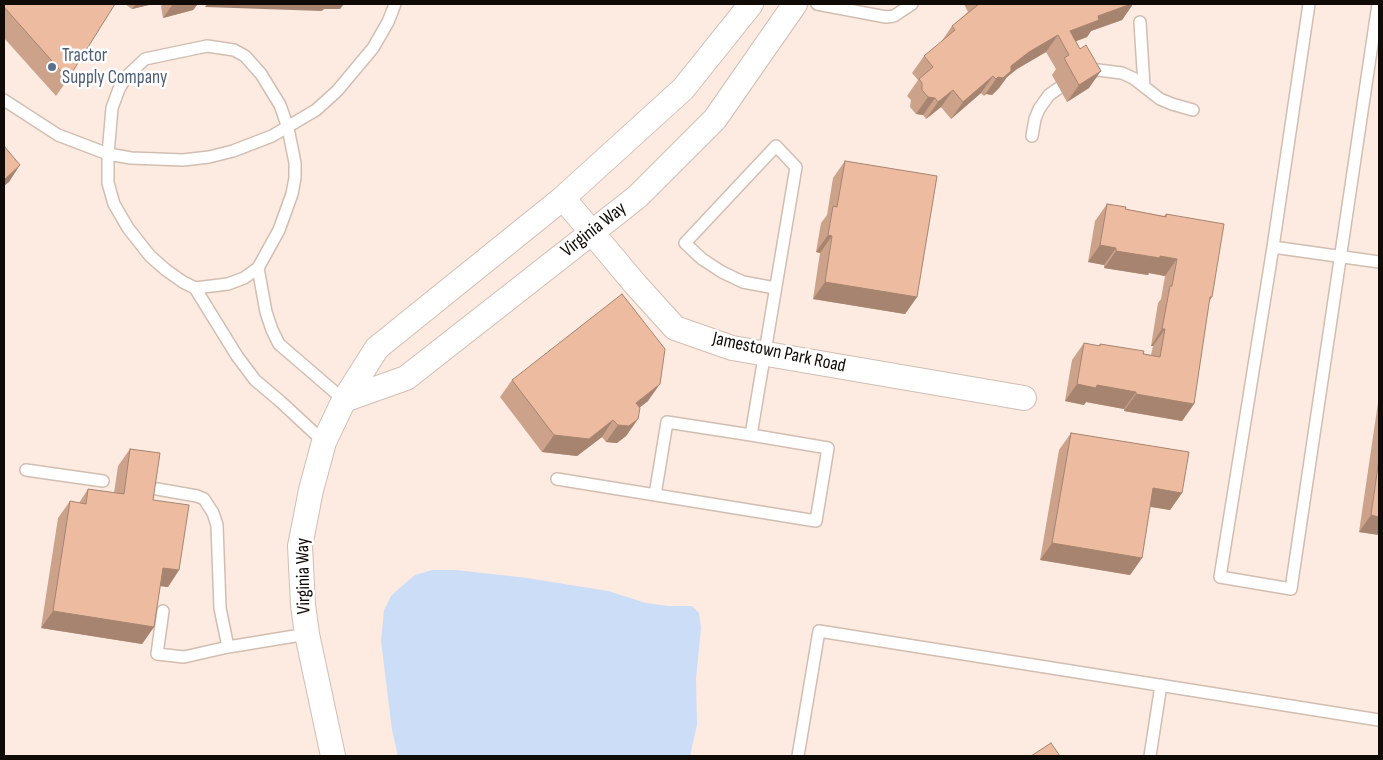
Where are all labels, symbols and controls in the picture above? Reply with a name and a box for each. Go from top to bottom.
place label: Tractor Supply Company [62,45,167,89]
marker: Tractor Supply Company [46,61,58,73]
street label: Virginia Way [557,197,631,263]
street label: Jamestown Park Road [710,328,848,378]
street label: Virginia Way [292,538,316,614]

